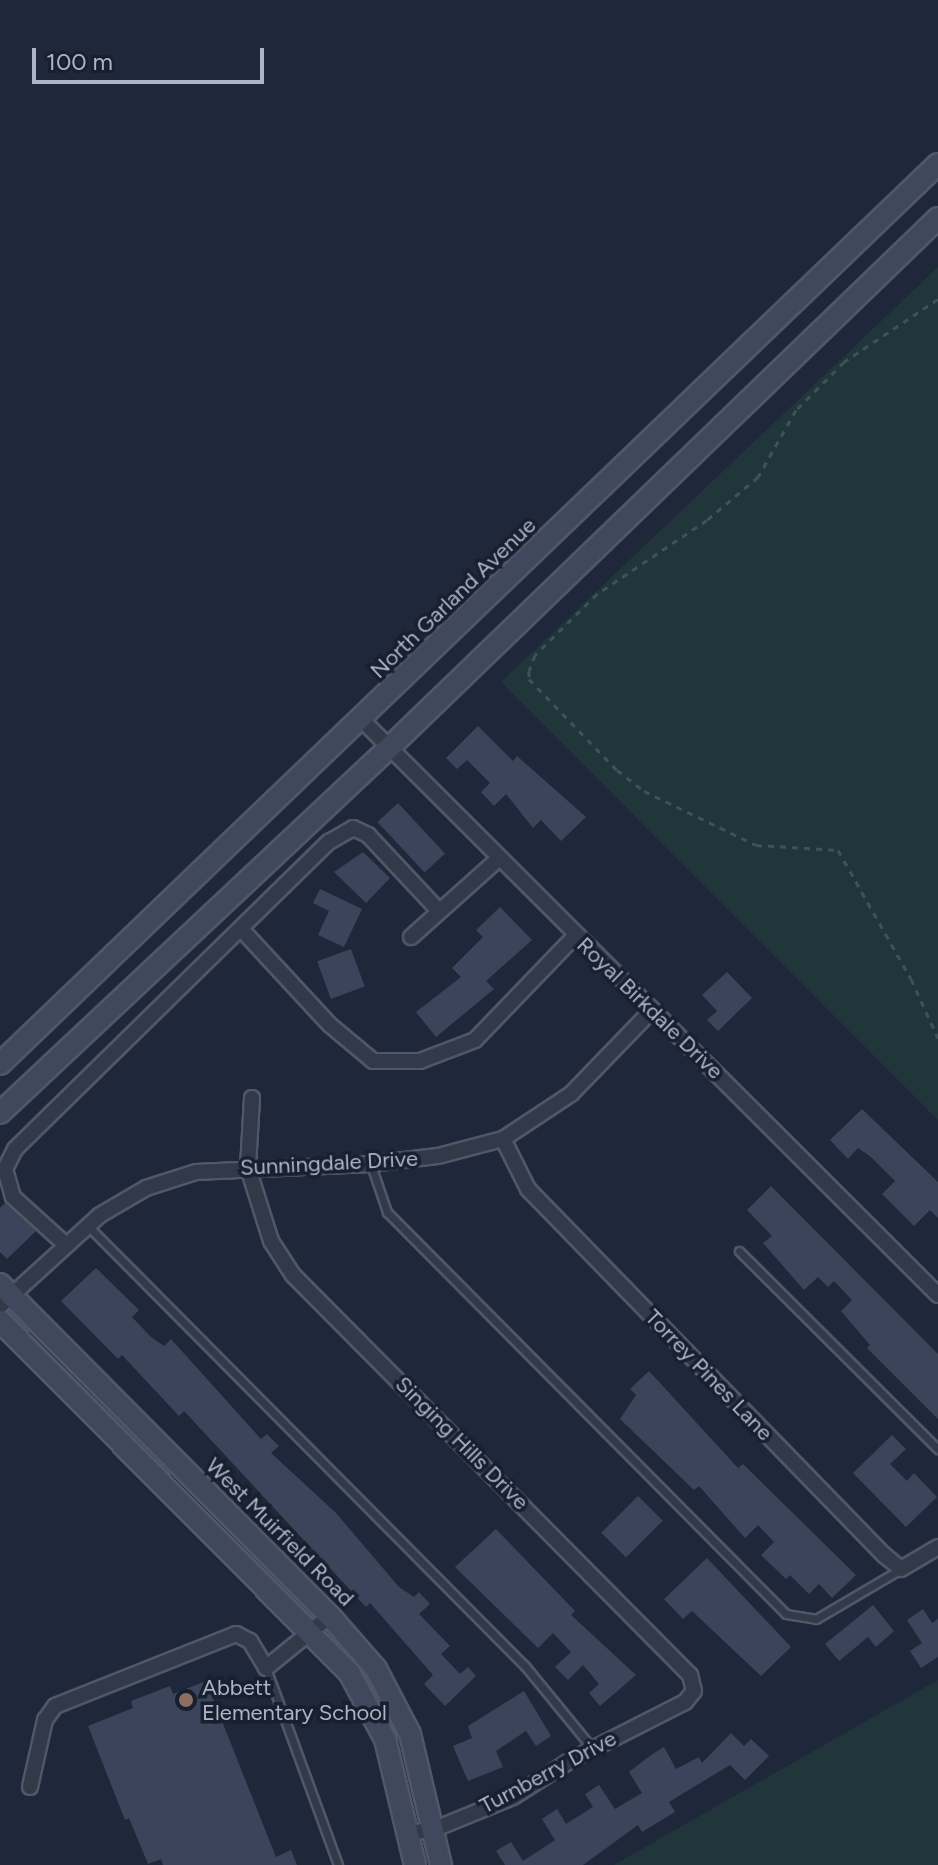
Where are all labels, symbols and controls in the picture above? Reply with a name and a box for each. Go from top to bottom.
scale bar [36,32,268,82]
text: 100 m [46,47,113,76]
street label: North Garland Avenue [365,512,541,684]
street label: Royal Birkdale Drive [572,932,728,1084]
street label: Sunningdale Drive [239,1145,419,1181]
street label: Torrey Pines Lane [640,1304,778,1446]
street label: Singing Hills Drive [390,1371,534,1515]
street label: West Muirfield Road [200,1452,360,1612]
place label: Abbett Elementary School [202,1674,387,1726]
marker: Abbett Elementary School [177,1691,195,1709]
street label: Turnberry Drive [475,1725,621,1819]

